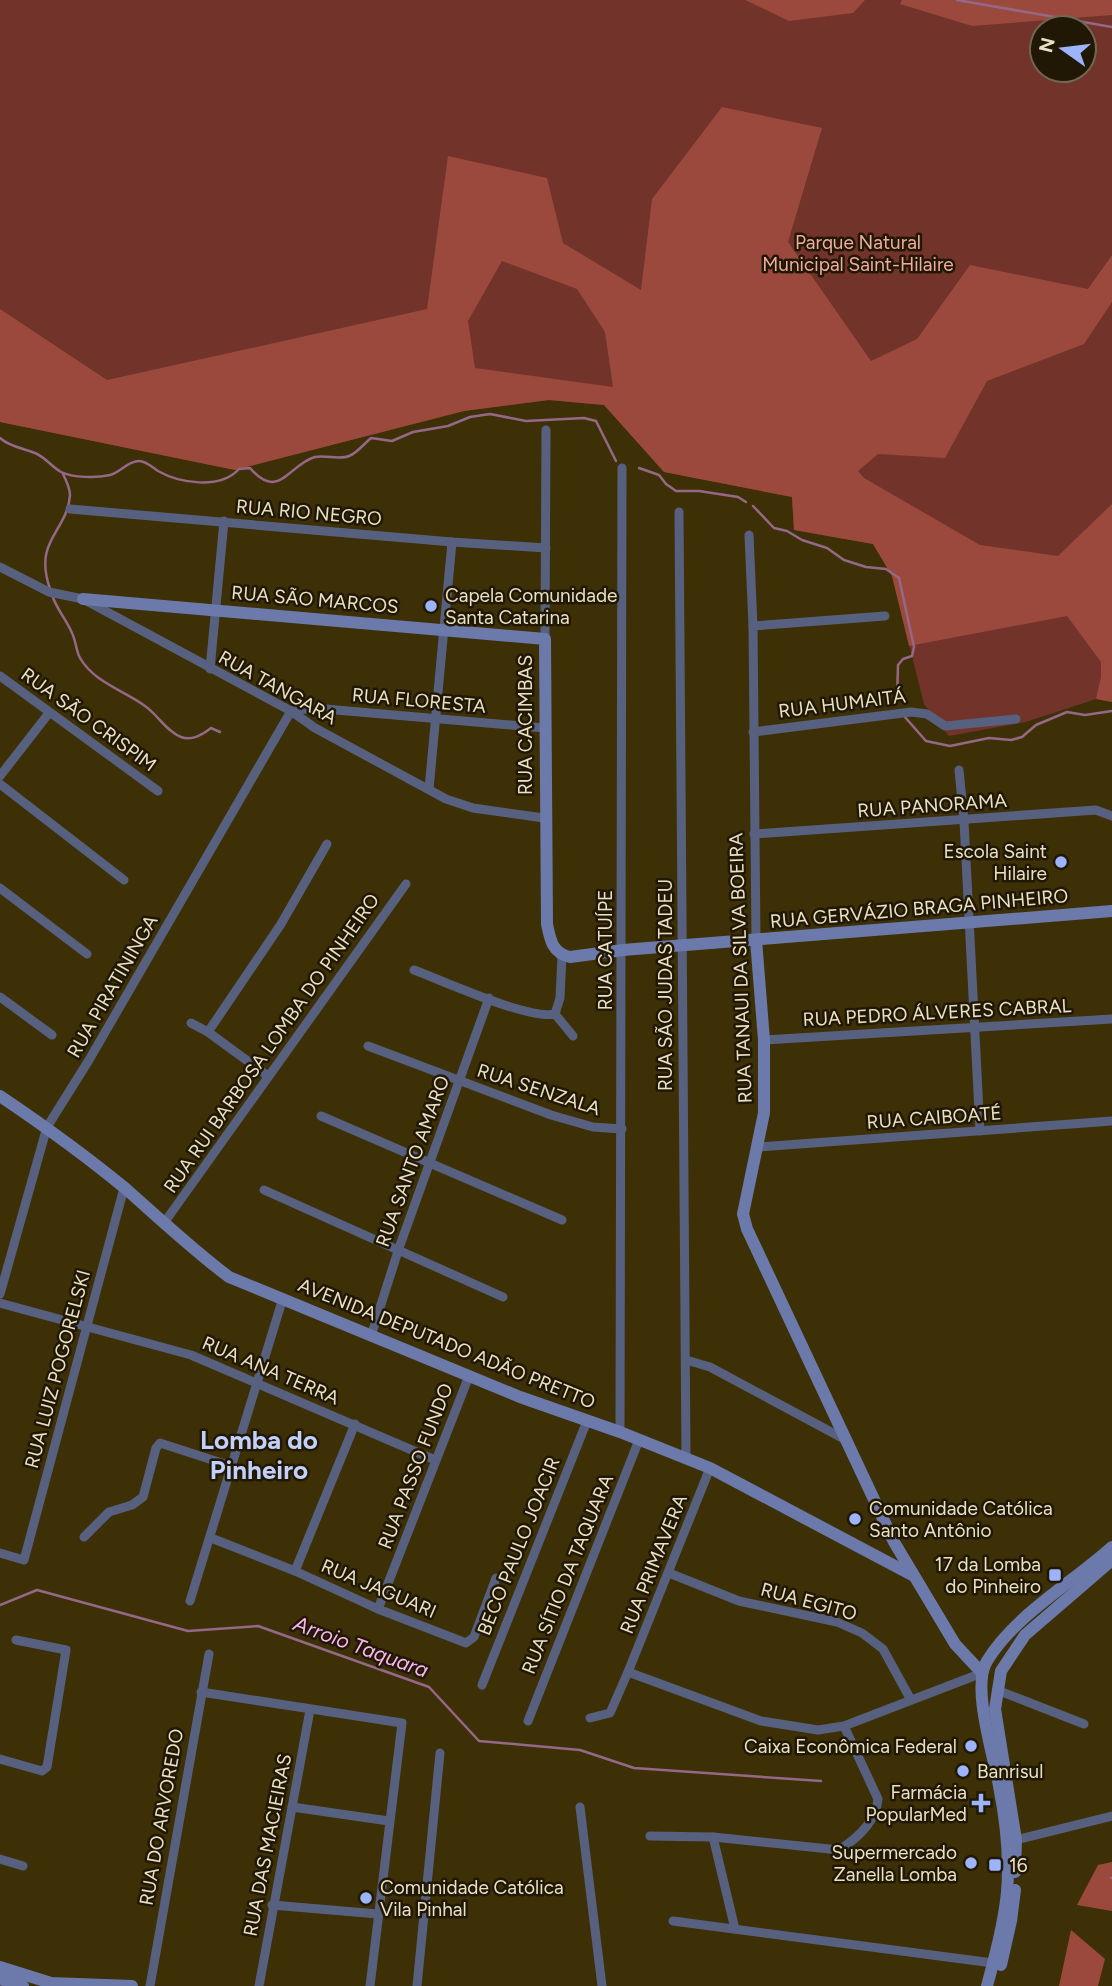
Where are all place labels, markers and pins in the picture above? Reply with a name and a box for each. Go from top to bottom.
place label: Capela Comunidade Santa Catarina [445,584,617,629]
marker: Capela Comunidade Santa Catarina [423,598,439,614]
place label: Escola Saint Hilaire [943,840,1047,885]
marker: Escola Saint Hilaire [1053,854,1069,870]
place label: Comunidade Católica Santo Antônio [869,1497,1053,1542]
marker: Comunidade Católica Santo Antônio [847,1511,863,1527]
place label: 17 da Lomba do Pinheiro [935,1553,1041,1598]
marker: 17 da Lomba do Pinheiro [1047,1567,1063,1583]
place label: Caixa Econômica Federal [744,1735,957,1758]
marker: Caixa Econômica Federal [963,1738,979,1754]
place label: Banrisul [977,1760,1043,1783]
marker: Banrisul [955,1763,971,1779]
place label: Farmácia PopularMed [865,1781,967,1826]
marker: Farmácia PopularMed [973,1795,989,1811]
place label: Supermercado Zanella Lomba [832,1841,957,1886]
place label: 16 [1009,1854,1028,1877]
marker: Supermercado Zanella Lomba [963,1855,979,1871]
marker: 16 [987,1857,1003,1873]
place label: Comunidade Católica Vila Pinhal [380,1876,564,1921]
marker: Comunidade Católica Vila Pinhal [358,1890,374,1906]

